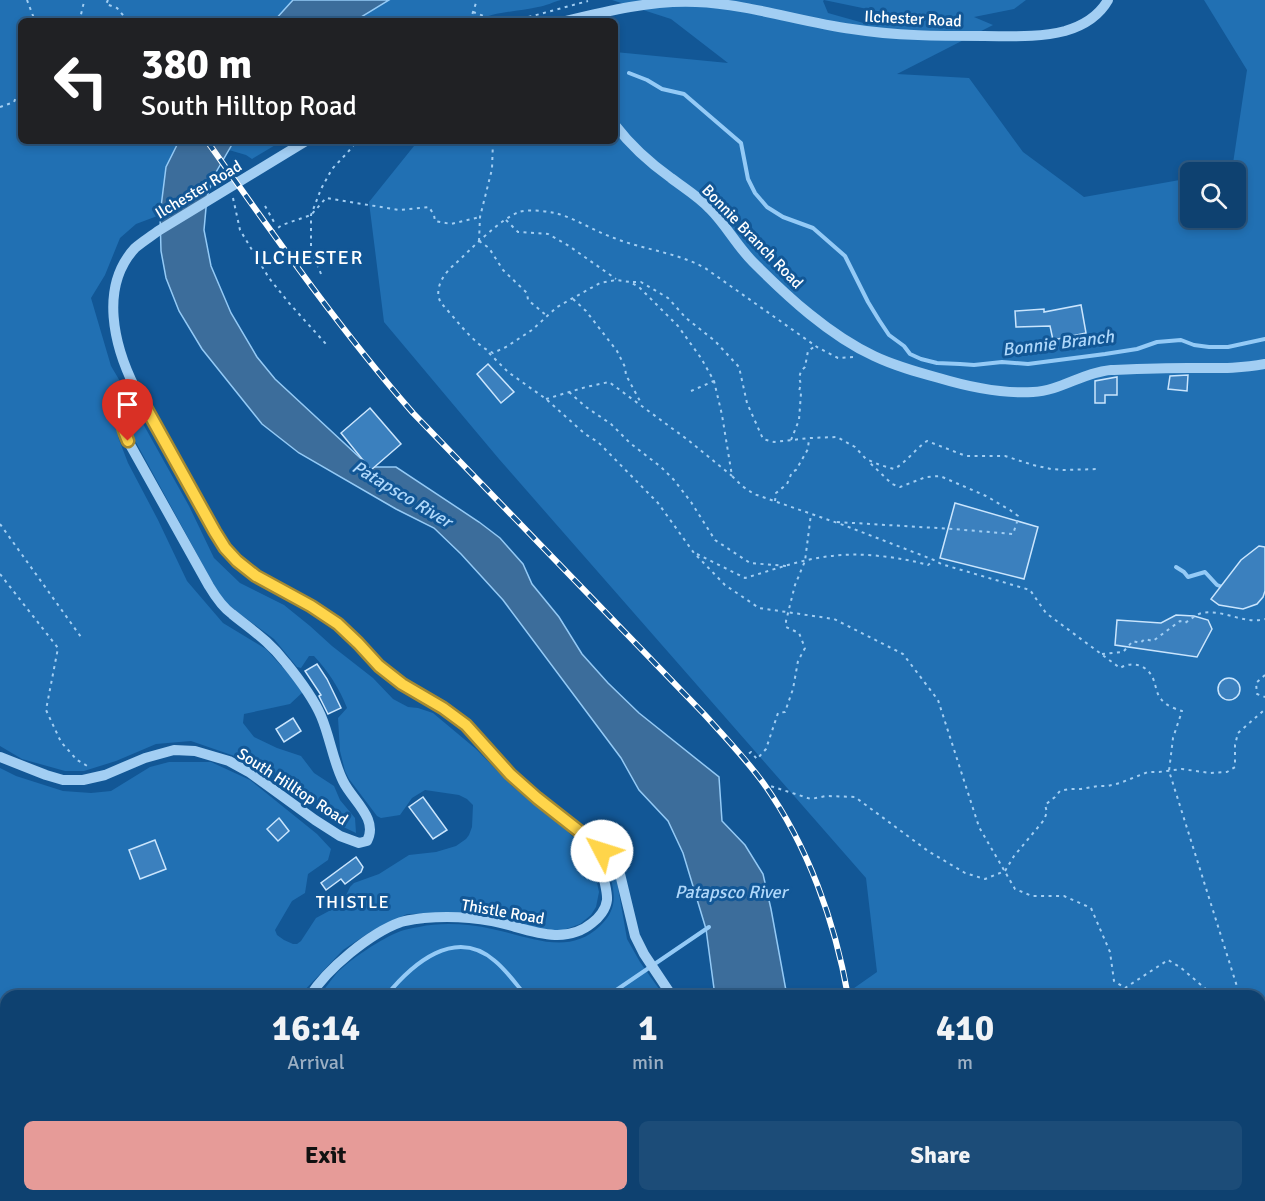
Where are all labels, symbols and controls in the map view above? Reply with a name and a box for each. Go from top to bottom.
street label: Ilchester Road [864,6,962,32]
text: 380 m [141,39,252,90]
icon: left [42,42,120,120]
text: South Hilltop Road [141,90,357,123]
street label: Ilchester Road [152,156,245,224]
map controls [1180,162,1246,228]
button: search [1180,162,1246,228]
street label: Bonnie Branch Road [697,180,807,293]
district label: ILCHESTER [254,245,364,270]
water label: Bonnie Branch [1001,325,1116,361]
pin [102,379,153,441]
icon: arrive [111,388,144,421]
water label: Patapsco River [348,456,458,534]
street label: South Hilltop Road [233,744,352,830]
position arrow [570,819,634,883]
water label: Patapsco River [675,881,790,903]
district label: THISTLE [316,891,390,913]
street label: Thistle Road [460,895,546,929]
text: 16:14 [272,1006,360,1051]
text: 1 [638,1006,658,1051]
text: 410 [936,1006,994,1051]
text: Arrival [287,1050,345,1075]
text: min [632,1050,664,1075]
text: m [957,1050,973,1075]
button: Exit [24,1121,627,1190]
button: Share [639,1121,1242,1190]

